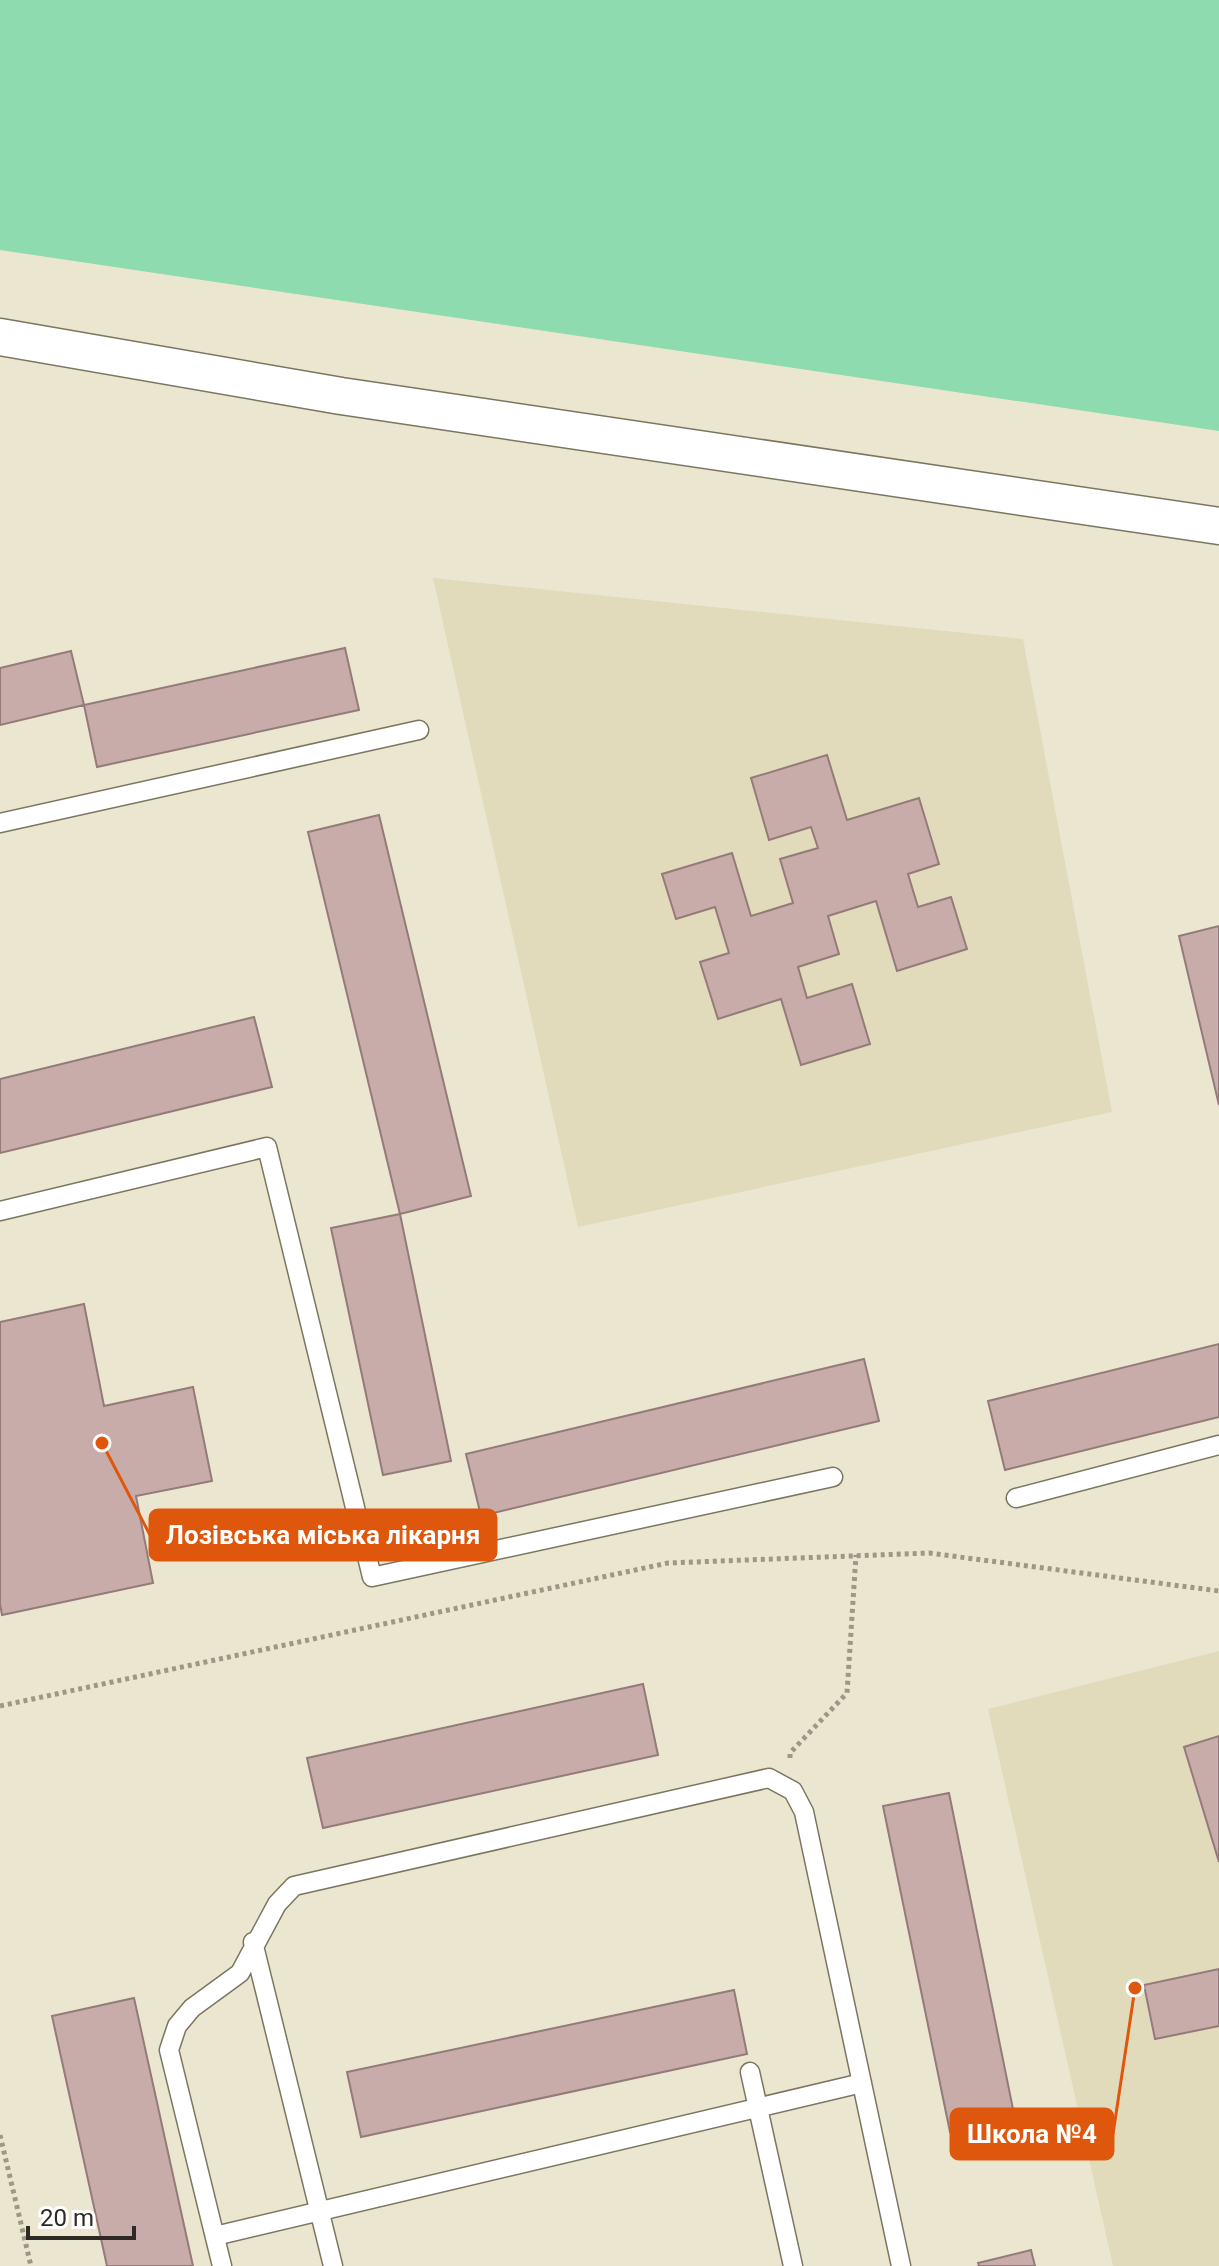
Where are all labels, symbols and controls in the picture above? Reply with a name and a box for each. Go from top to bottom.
callout: Лозівська міська лікарня [150,1510,496,1560]
text: Лозівська міська лікарня [166,1520,480,1550]
callout: Школа №4 [951,2109,1113,2159]
text: Школа №4 [967,2119,1097,2149]
scale bar [28,2190,134,2240]
text: 20 m [40,2204,94,2232]

